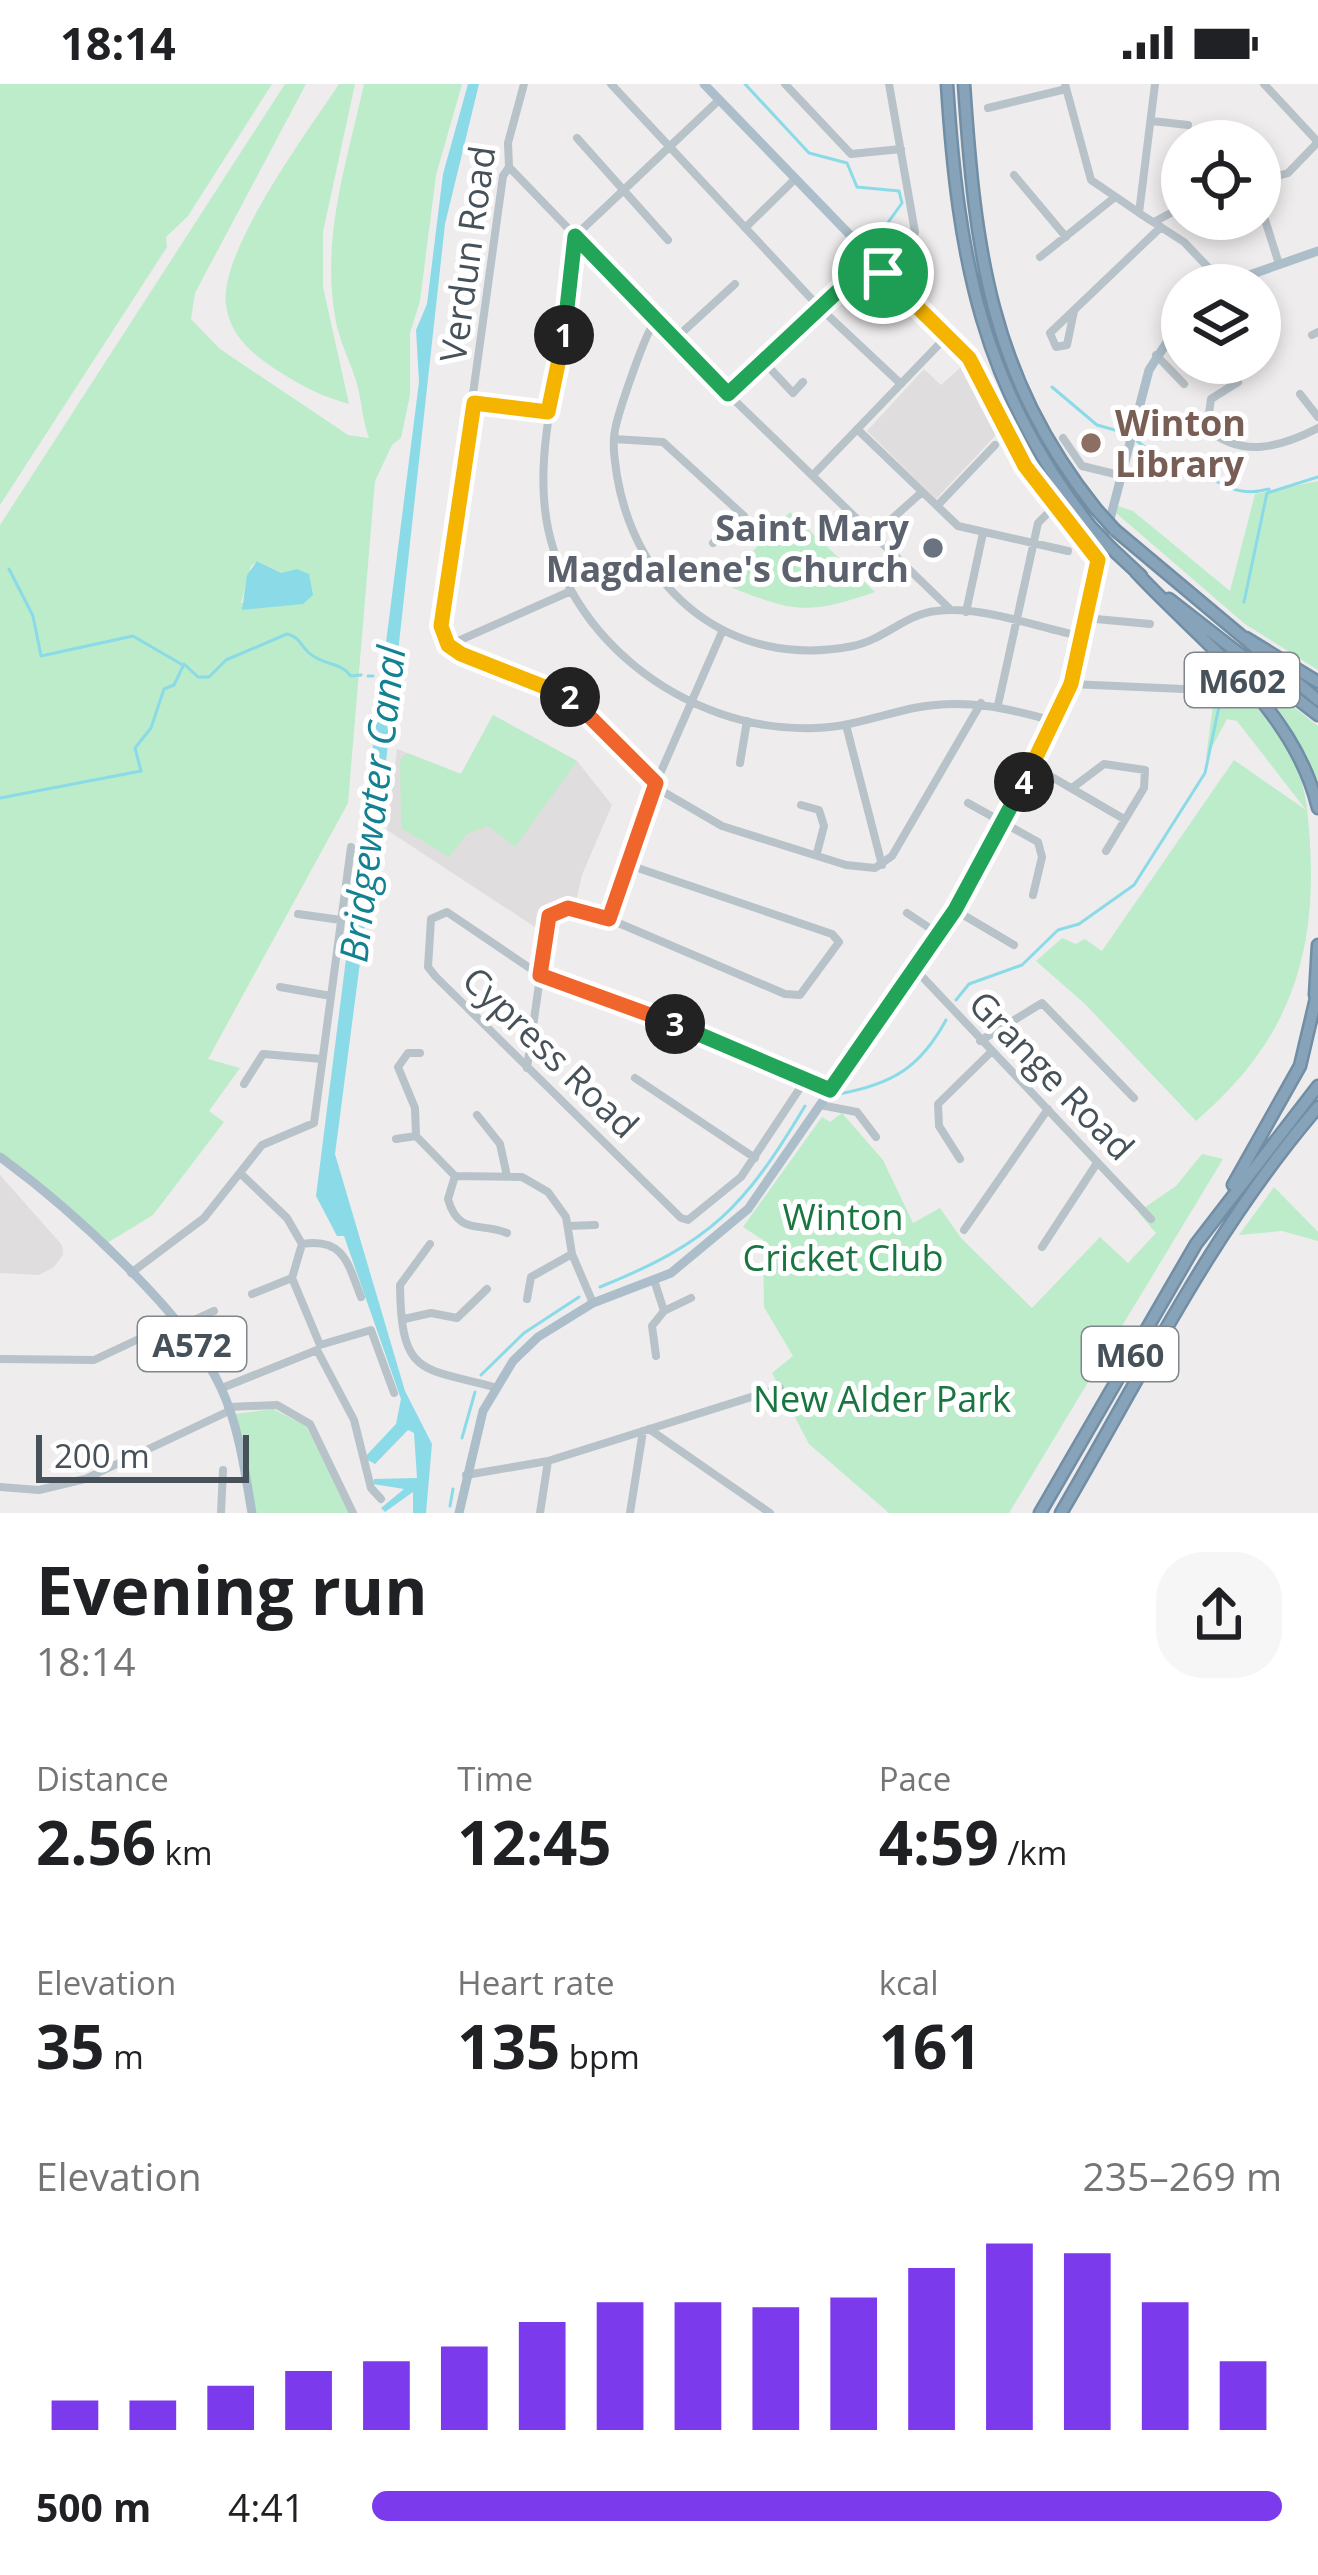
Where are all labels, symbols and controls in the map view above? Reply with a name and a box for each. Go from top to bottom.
text: 18:14 [60,12,176,73]
map controls [1161,120,1281,384]
button: locate [1161,120,1281,240]
street label: Verdun Road [428,143,506,365]
pin [832,222,934,324]
icon: arrive [850,240,916,306]
button: layers [1161,264,1281,384]
pin: 1 [534,305,594,365]
text: 1 [555,312,573,357]
place label: Winton Library [1115,398,1246,488]
marker: Winton Library [1078,430,1104,456]
place label: Saint Mary Magdalene's Church [546,503,910,593]
marker: Saint Mary Magdalene's Church [920,535,946,561]
water label: Bridgewater Canal [325,642,417,965]
road number: M602 [1185,653,1299,707]
pin: 2 [540,667,600,727]
text: 2 [561,674,579,719]
pin: 4 [994,752,1054,812]
text: 4 [1015,759,1033,804]
street label: Cypress Road [452,955,650,1149]
street label: Grange Road [959,980,1145,1170]
pin: 3 [645,994,705,1054]
text: 3 [666,1001,684,1046]
park label: Winton Cricket Club [743,1192,943,1282]
road number: A572 [138,1317,246,1371]
road number: M60 [1082,1327,1178,1381]
park label: New Alder Park [753,1374,1011,1423]
scale bar [36,1429,249,1482]
text: 200 m [54,1433,150,1478]
text: Evening run [36,1544,428,1634]
button: share [1156,1552,1282,1678]
text: 18:14 [36,1634,135,1687]
text: Distance [36,1756,169,1801]
text: Time [457,1756,533,1801]
text: Pace [879,1756,951,1801]
text: 2.56 [36,1801,156,1883]
text: 12:45 [457,1801,612,1883]
text: 4:59 [879,1801,999,1883]
text: km [156,1830,213,1875]
text: /km [999,1830,1067,1875]
text: Elevation [36,1960,176,2005]
text: Heart rate [457,1960,614,2005]
text: kcal [879,1960,938,2005]
text: 35 [36,2005,105,2087]
text: 135 [457,2005,560,2087]
text: 161 [879,2005,982,2087]
text: m [105,2034,144,2079]
text: bpm [560,2034,640,2079]
text: Elevation [36,2149,202,2202]
text: 235–269 m [1082,2149,1282,2202]
text: 500 m [36,2480,151,2533]
text: 4:41 [228,2480,305,2533]

